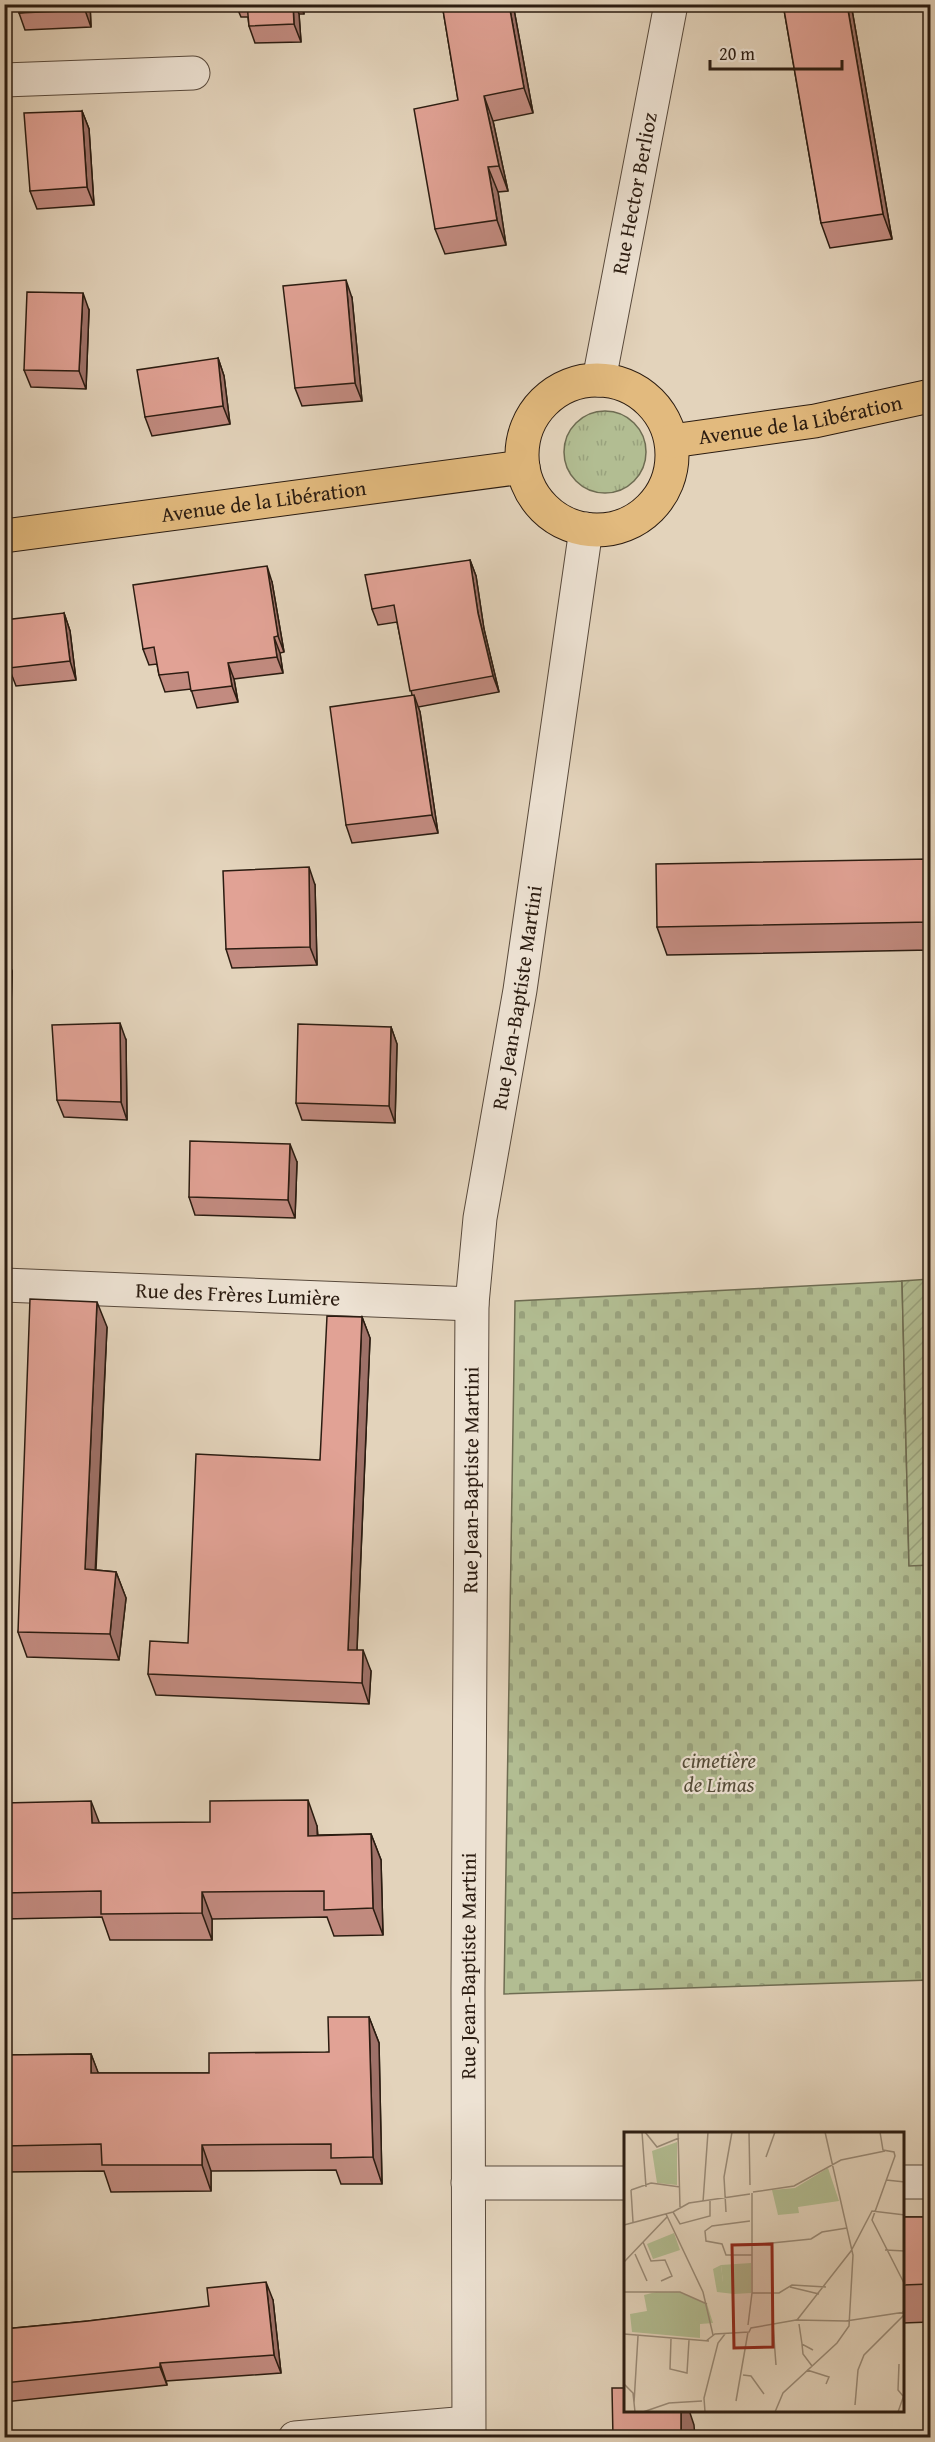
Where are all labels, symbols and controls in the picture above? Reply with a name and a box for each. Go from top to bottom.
scale bar [710,33,842,71]
text: 20 m [719,40,755,67]
street label: Rue Hector Berlioz [604,110,665,277]
street label: Avenue de la Libération [696,386,905,452]
street label: Avenue de la Libération [159,472,368,530]
street label: Rue Jean-Baptiste Martini [483,883,550,1112]
street label: Rue des Frères Lumière [135,1274,341,1314]
street label: Rue Jean-Baptiste Martini [454,1366,487,1594]
park label: cimetière de Limas [682,1745,756,1800]
street label: Rue Jean-Baptiste Martini [452,1852,484,2080]
inset map [624,2132,905,2412]

